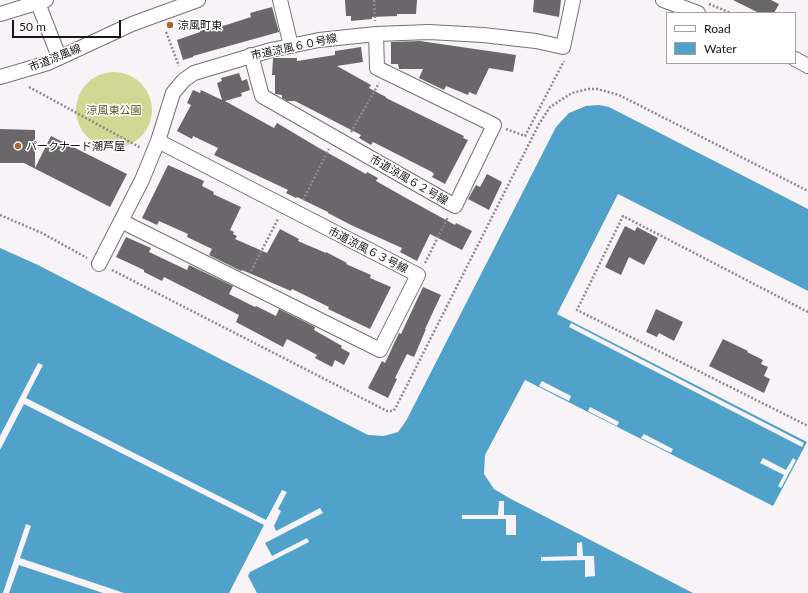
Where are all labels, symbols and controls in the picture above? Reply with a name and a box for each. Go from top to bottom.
scale bar [14,12,123,38]
legend [666,12,796,64]
place label: 涼風町東 [178,18,222,32]
text: 50 m [19,19,46,34]
marker: 涼風町東 [165,20,175,30]
text: Road [704,21,731,36]
street label: 市道涼風６０号線 [250,31,338,63]
text: Water [704,41,737,56]
street label: 市道涼風線 [27,42,83,74]
park label: 涼風東公園 [87,103,141,117]
place label: パークナード潮芦屋 [26,139,125,153]
marker: パークナード潮芦屋 [13,141,23,151]
street label: 市道涼風６２号線 [368,152,450,208]
street label: 市道涼風６３号線 [326,224,410,276]

